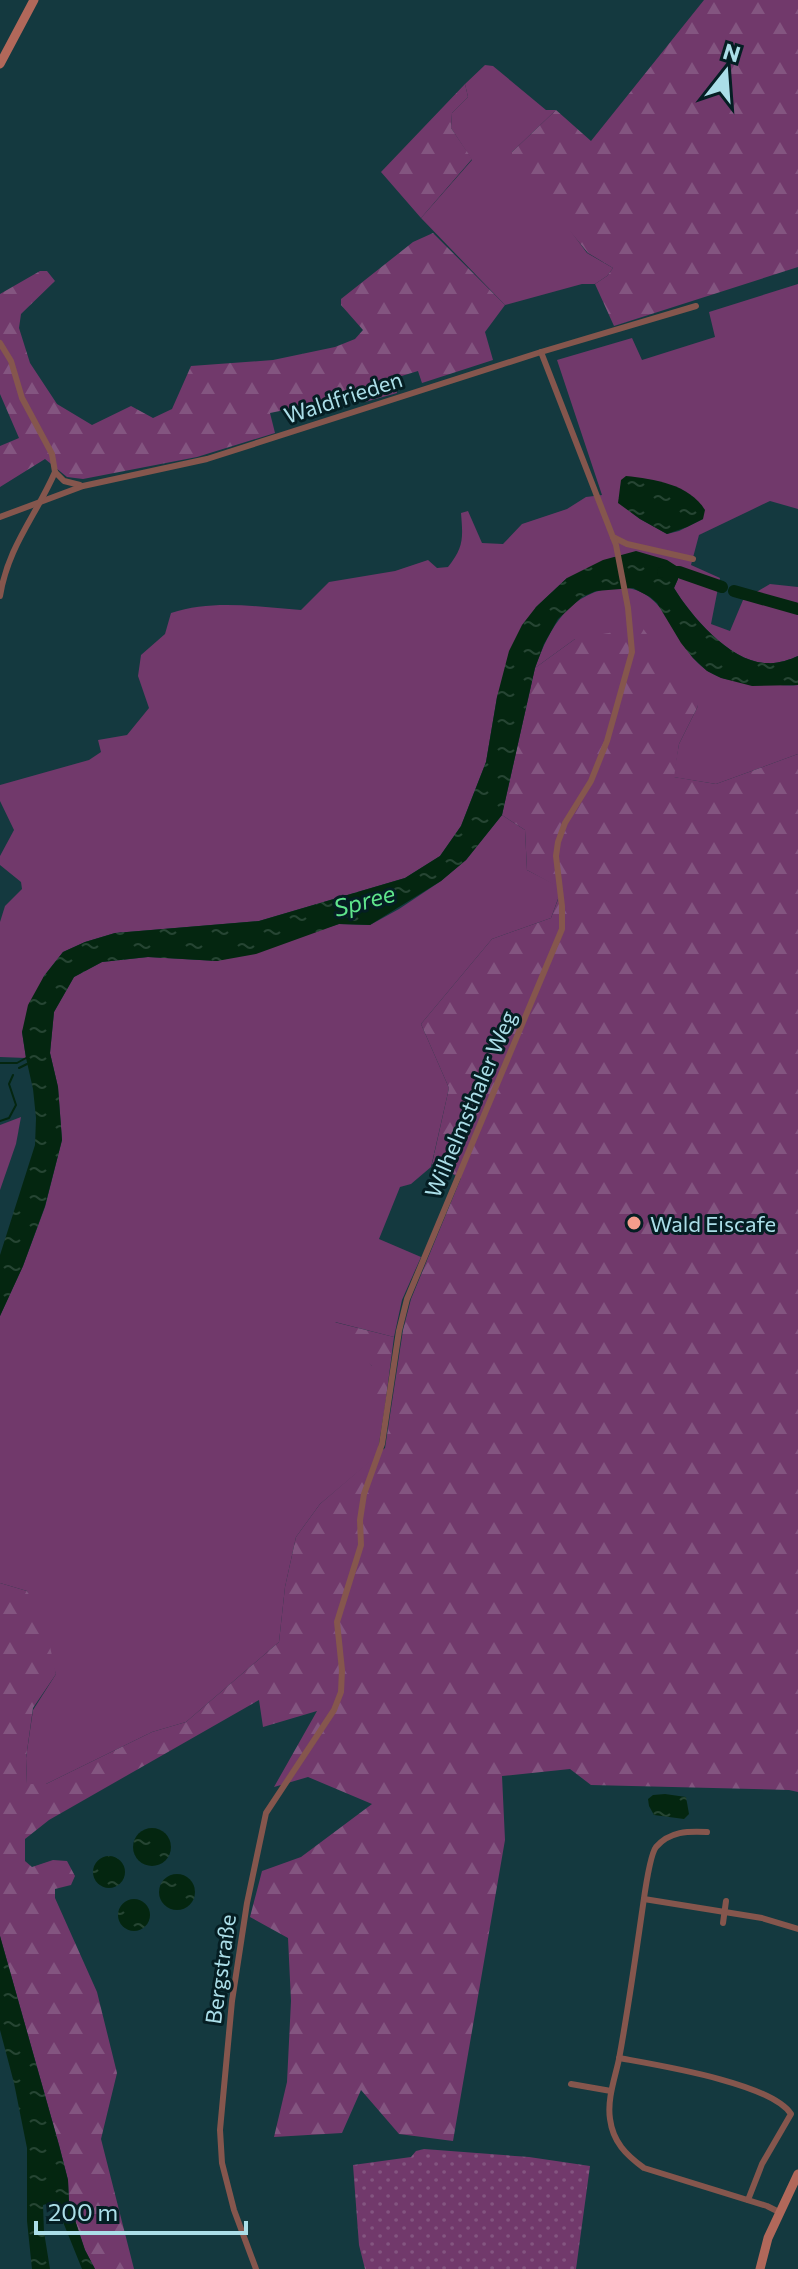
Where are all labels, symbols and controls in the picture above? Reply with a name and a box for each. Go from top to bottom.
north arrow [686,32,766,112]
text: N [720,37,744,68]
street label: Waldfrieden [280,365,406,429]
water label: Spree [330,878,398,922]
street label: Wilhelmsthaler Weg [418,1006,522,1202]
place label: Wald Eiscafe [650,1210,776,1237]
marker: Wald Eiscafe [625,1214,643,1232]
street label: Bergstraße [199,1912,241,2026]
scale bar [36,2185,246,2235]
text: 200 m [48,2197,118,2226]

